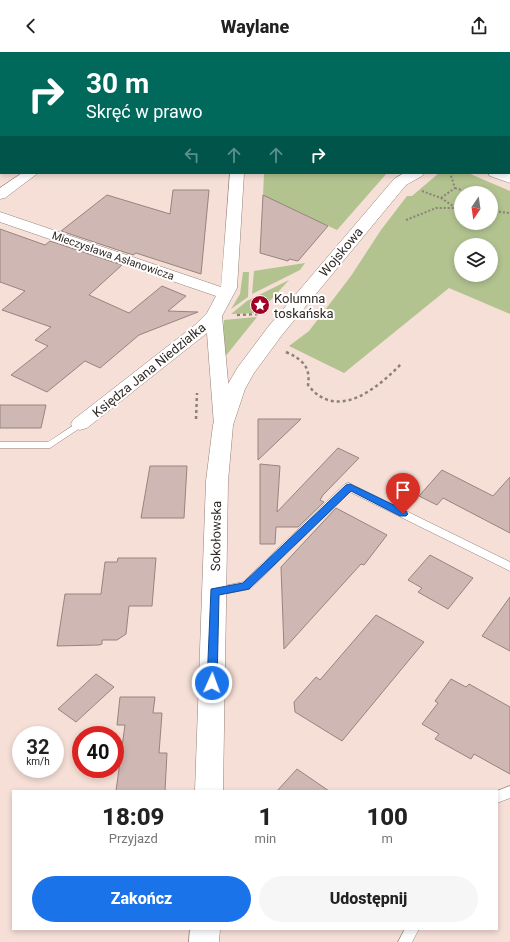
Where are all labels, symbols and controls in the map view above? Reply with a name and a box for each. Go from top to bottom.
icon: back [20,15,42,37]
icon: share [468,15,490,37]
text: Waylane [221,16,289,37]
text: 30 m [86,67,149,100]
icon: right [20,68,72,120]
text: Skręć w prawo [86,101,203,122]
icon: left [181,144,203,166]
icon: ahead [223,144,245,166]
icon: ahead [265,144,287,166]
icon: right [307,144,329,166]
north arrow [454,186,498,230]
map controls [454,186,498,282]
street label: Wojskowa [316,224,366,280]
street label: Mieczysława Asłanowicza [50,229,176,283]
button: layers [454,238,498,282]
place label: Kolumna toskańska [274,291,333,321]
place icon: Kolumna toskańska [249,294,271,316]
street label: Księdza Jana Niedziałka [89,320,209,420]
pin [386,473,420,514]
icon: arrive [392,479,414,501]
street label: Sokołowska [208,501,224,571]
position arrow [191,662,233,704]
speed limit sign: 40 [72,726,124,778]
text: 32 [27,735,49,759]
text: km/h [26,756,50,767]
text: 18:09 [102,803,164,831]
text: 1 [258,803,272,831]
text: 100 [366,803,408,831]
text: Przyjazd [109,831,158,846]
text: min [255,831,276,846]
text: m [381,831,393,846]
button: Zakończ [32,876,251,922]
button: Udostępnij [259,876,478,922]

